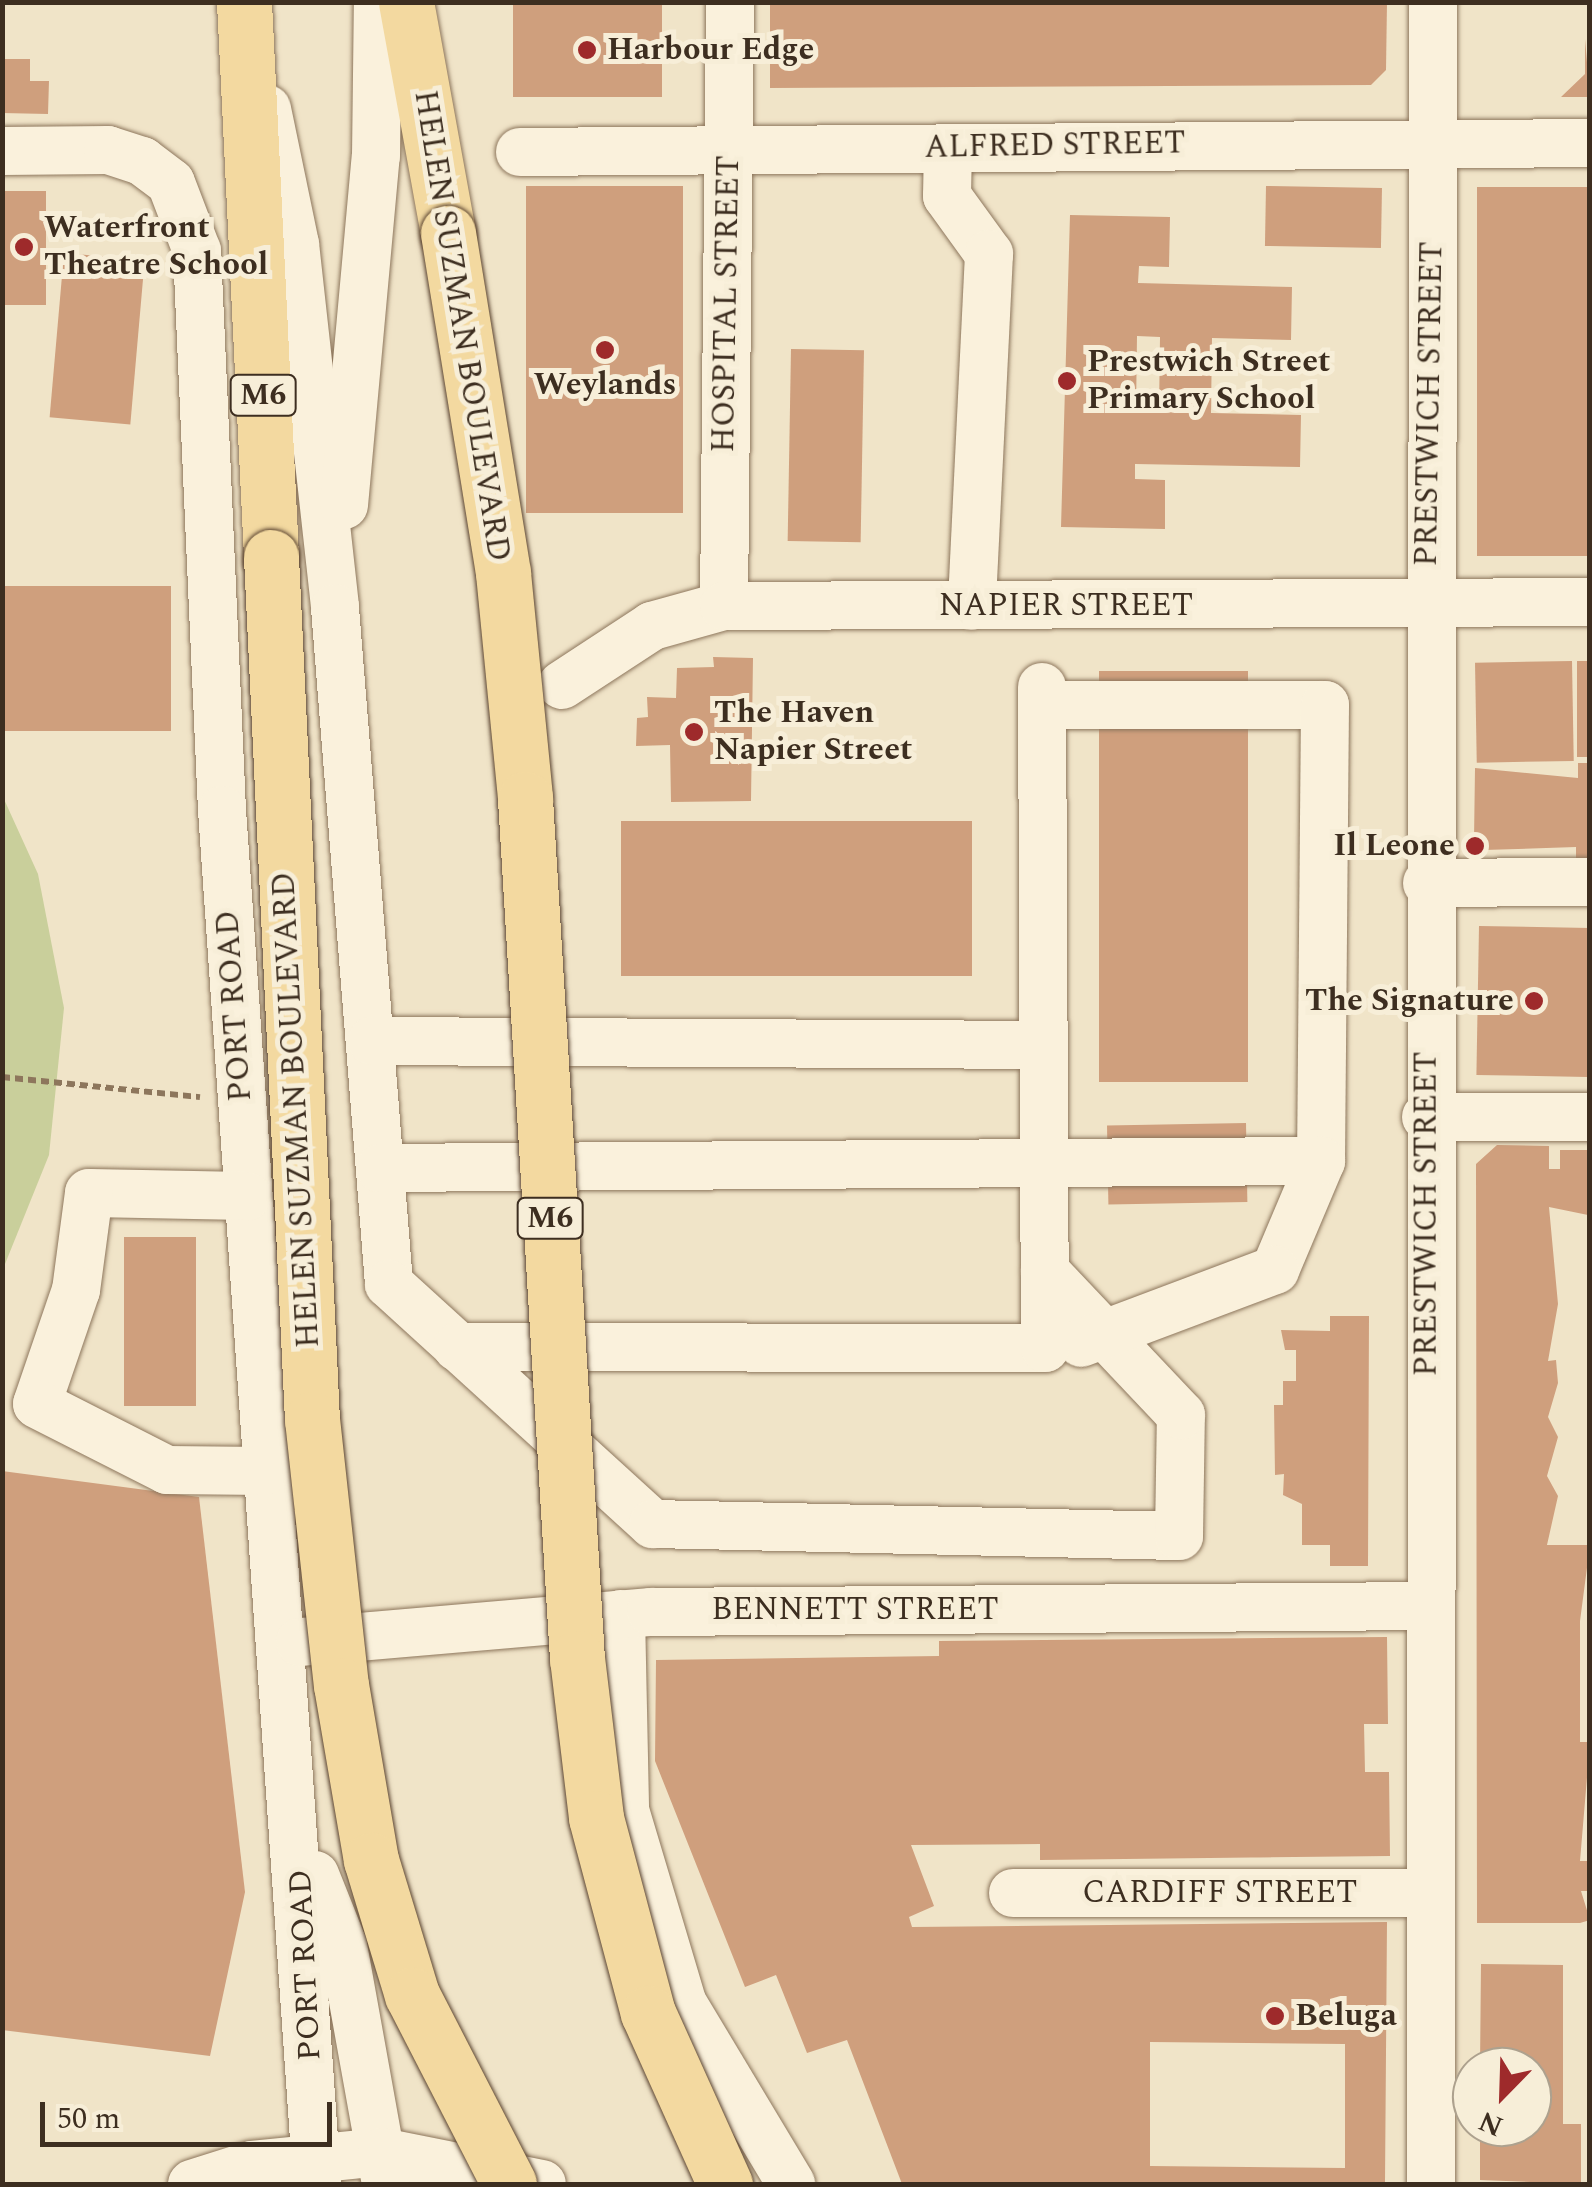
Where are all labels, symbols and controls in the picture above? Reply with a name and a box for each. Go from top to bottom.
place label: Harbour Edge [607,31,814,69]
marker: Harbour Edge [576,39,598,61]
street label: HELEN SUZMAN BOULEVARD [405,88,517,564]
street label: ALFRED STREET [924,125,1186,167]
street label: HOSPITAL STREET [705,155,749,453]
place label: Waterfront Theatre School [44,210,268,285]
marker: Waterfront Theatre School [13,236,35,258]
street label: PRESTWICH STREET [1408,241,1452,567]
marker: Weylands [594,339,616,361]
place label: Prestwich Street Primary School [1087,344,1330,419]
place label: Weylands [533,366,677,404]
road number: M6 [228,370,298,420]
marker: Prestwich Street Primary School [1056,370,1078,392]
street label: NAPIER STREET [939,587,1193,625]
place label: The Haven Napier Street [714,695,912,770]
marker: The Haven Napier Street [683,721,705,743]
place label: Il Leone [1333,827,1455,865]
marker: Il Leone [1464,835,1486,857]
street label: HELEN SUZMAN BOULEVARD [265,871,329,1349]
street label: PORT ROAD [209,909,261,1103]
place label: The Signature [1305,982,1514,1020]
marker: The Signature [1523,990,1545,1012]
street label: PRESTWICH STREET [1408,1051,1446,1377]
road number: M6 [515,1193,585,1243]
street label: BENNETT STREET [711,1591,999,1629]
street label: PORT ROAD [282,1868,330,2062]
street label: CARDIFF STREET [1082,1874,1358,1912]
place label: Beluga [1295,1997,1397,2035]
marker: Beluga [1264,2005,1286,2027]
north arrow [1452,2047,1552,2147]
scale bar [45,2082,338,2144]
text: 50 m [57,2096,120,2142]
text: N [1472,2099,1510,2147]

